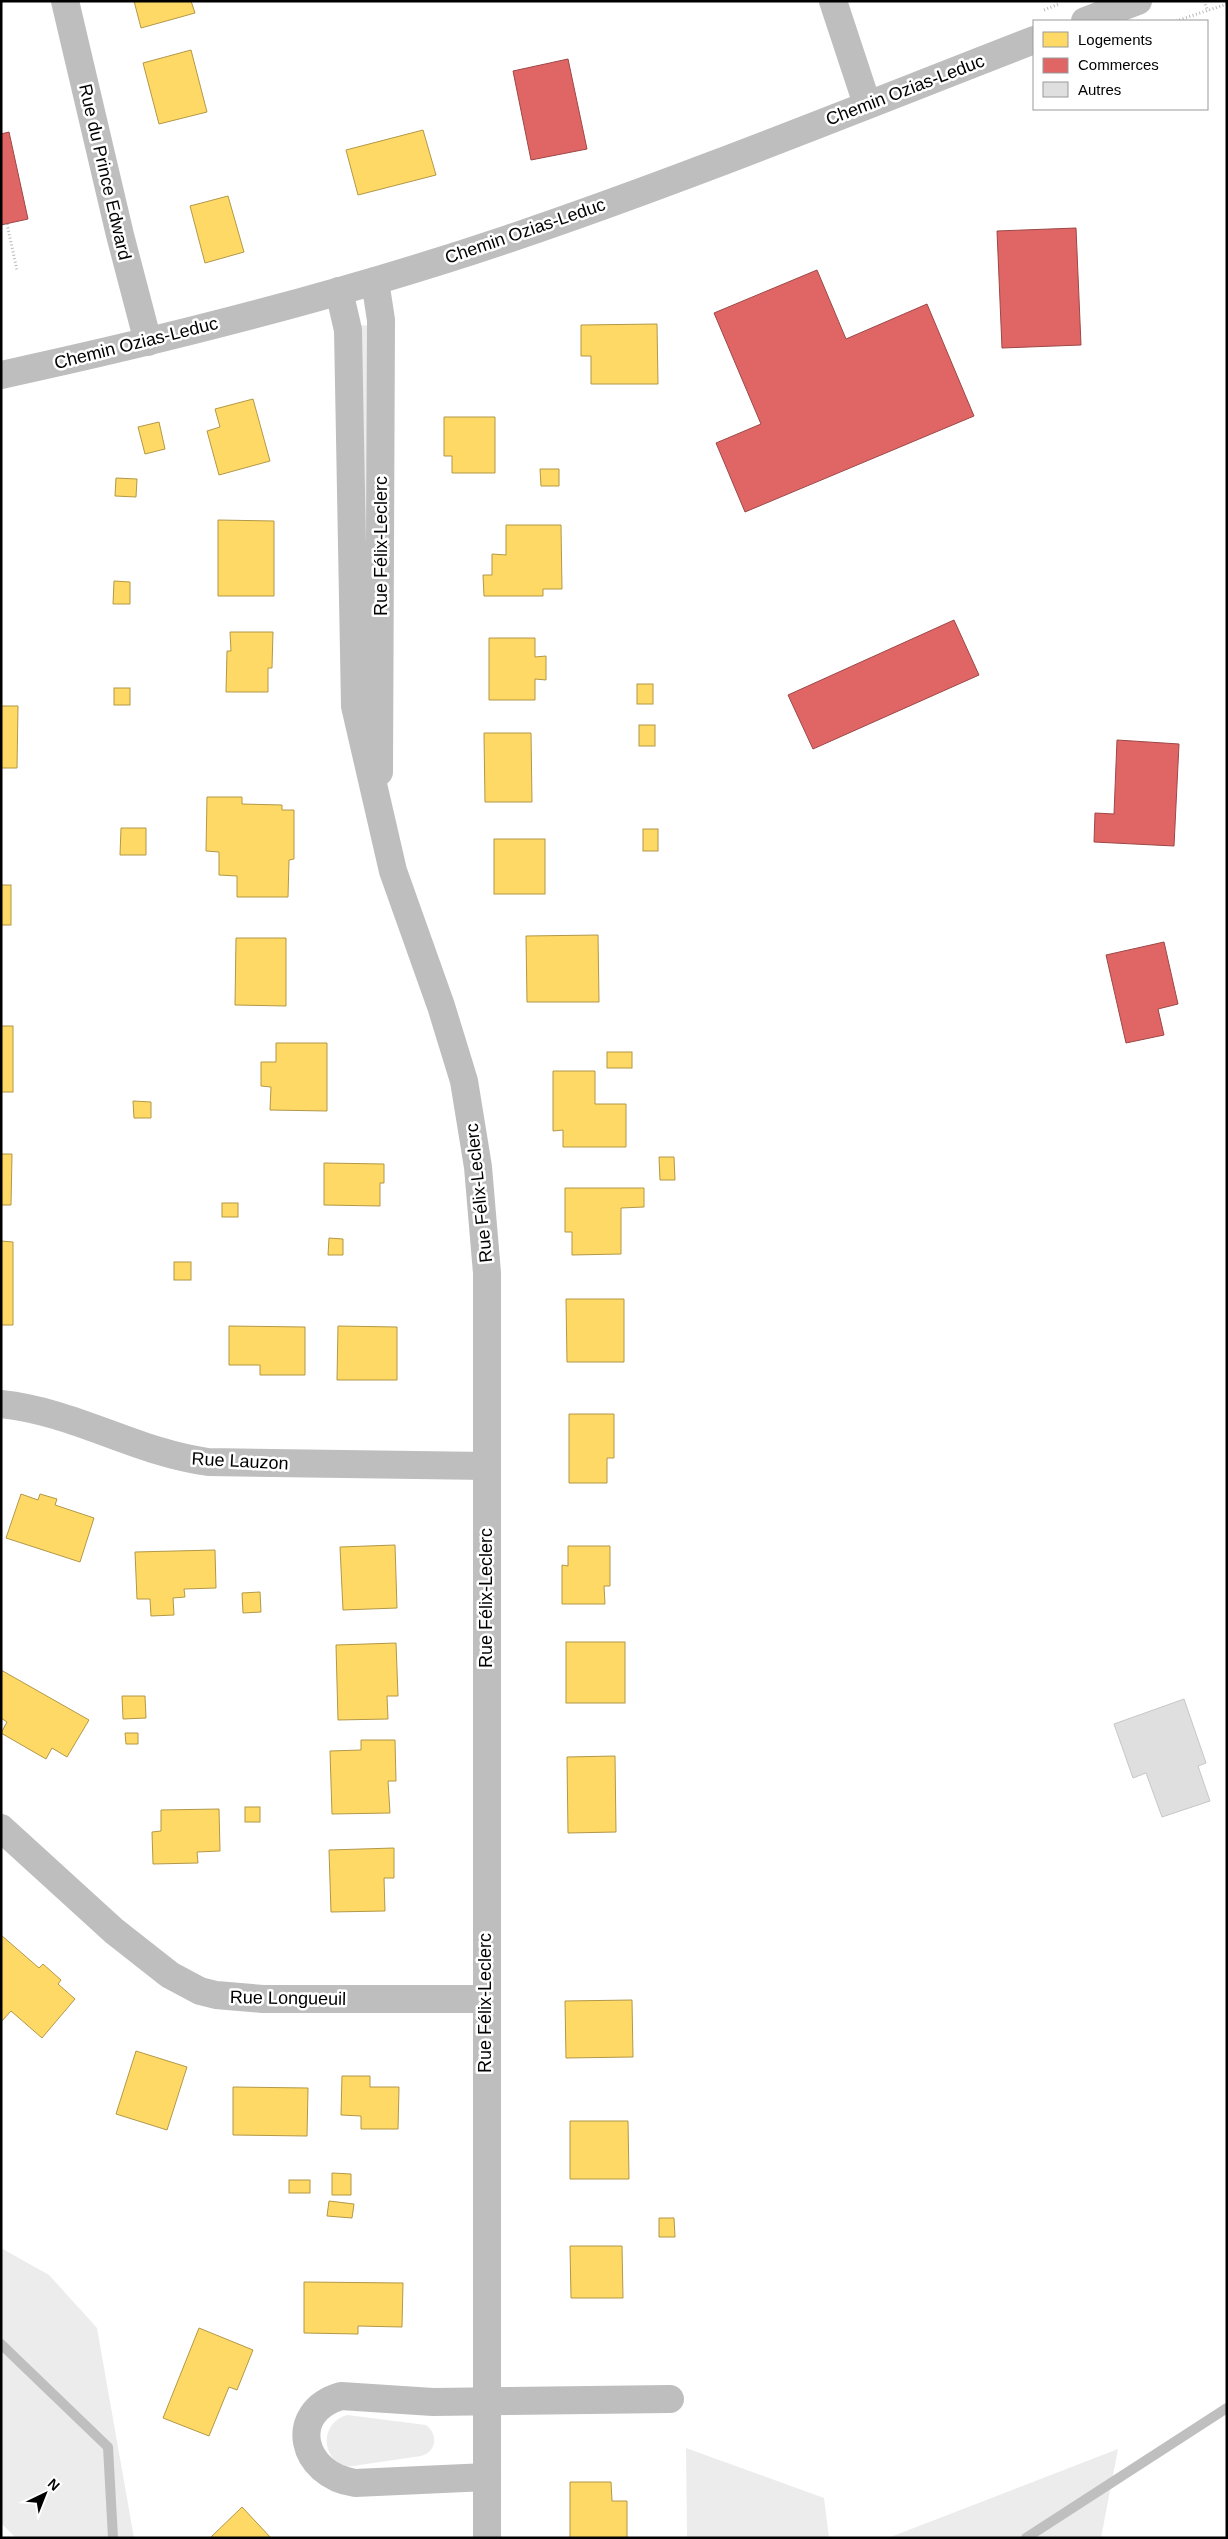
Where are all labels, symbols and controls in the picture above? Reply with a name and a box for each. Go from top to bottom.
legend [1033,20,1208,110]
text: Logements [1078,31,1152,48]
street label: Chemin Ozias-Leduc [823,51,987,129]
text: Commerces [1078,56,1159,73]
text: Autres [1078,81,1121,98]
street label: Rue du Prince Edward [75,82,135,262]
street label: Chemin Ozias-Leduc [442,194,608,268]
street label: Chemin Ozias-Leduc [52,313,220,373]
street label: Rue Félix-Leclerc [371,476,391,616]
street label: Rue Félix-Leclerc [462,1122,496,1264]
street label: Rue Lauzon [191,1448,289,1474]
street label: Rue Félix-Leclerc [476,1528,496,1668]
street label: Rue Félix-Leclerc [475,1933,495,2073]
street label: Rue Longueuil [230,1987,346,2009]
north arrow [20,2469,70,2519]
text: N [45,2475,63,2494]

